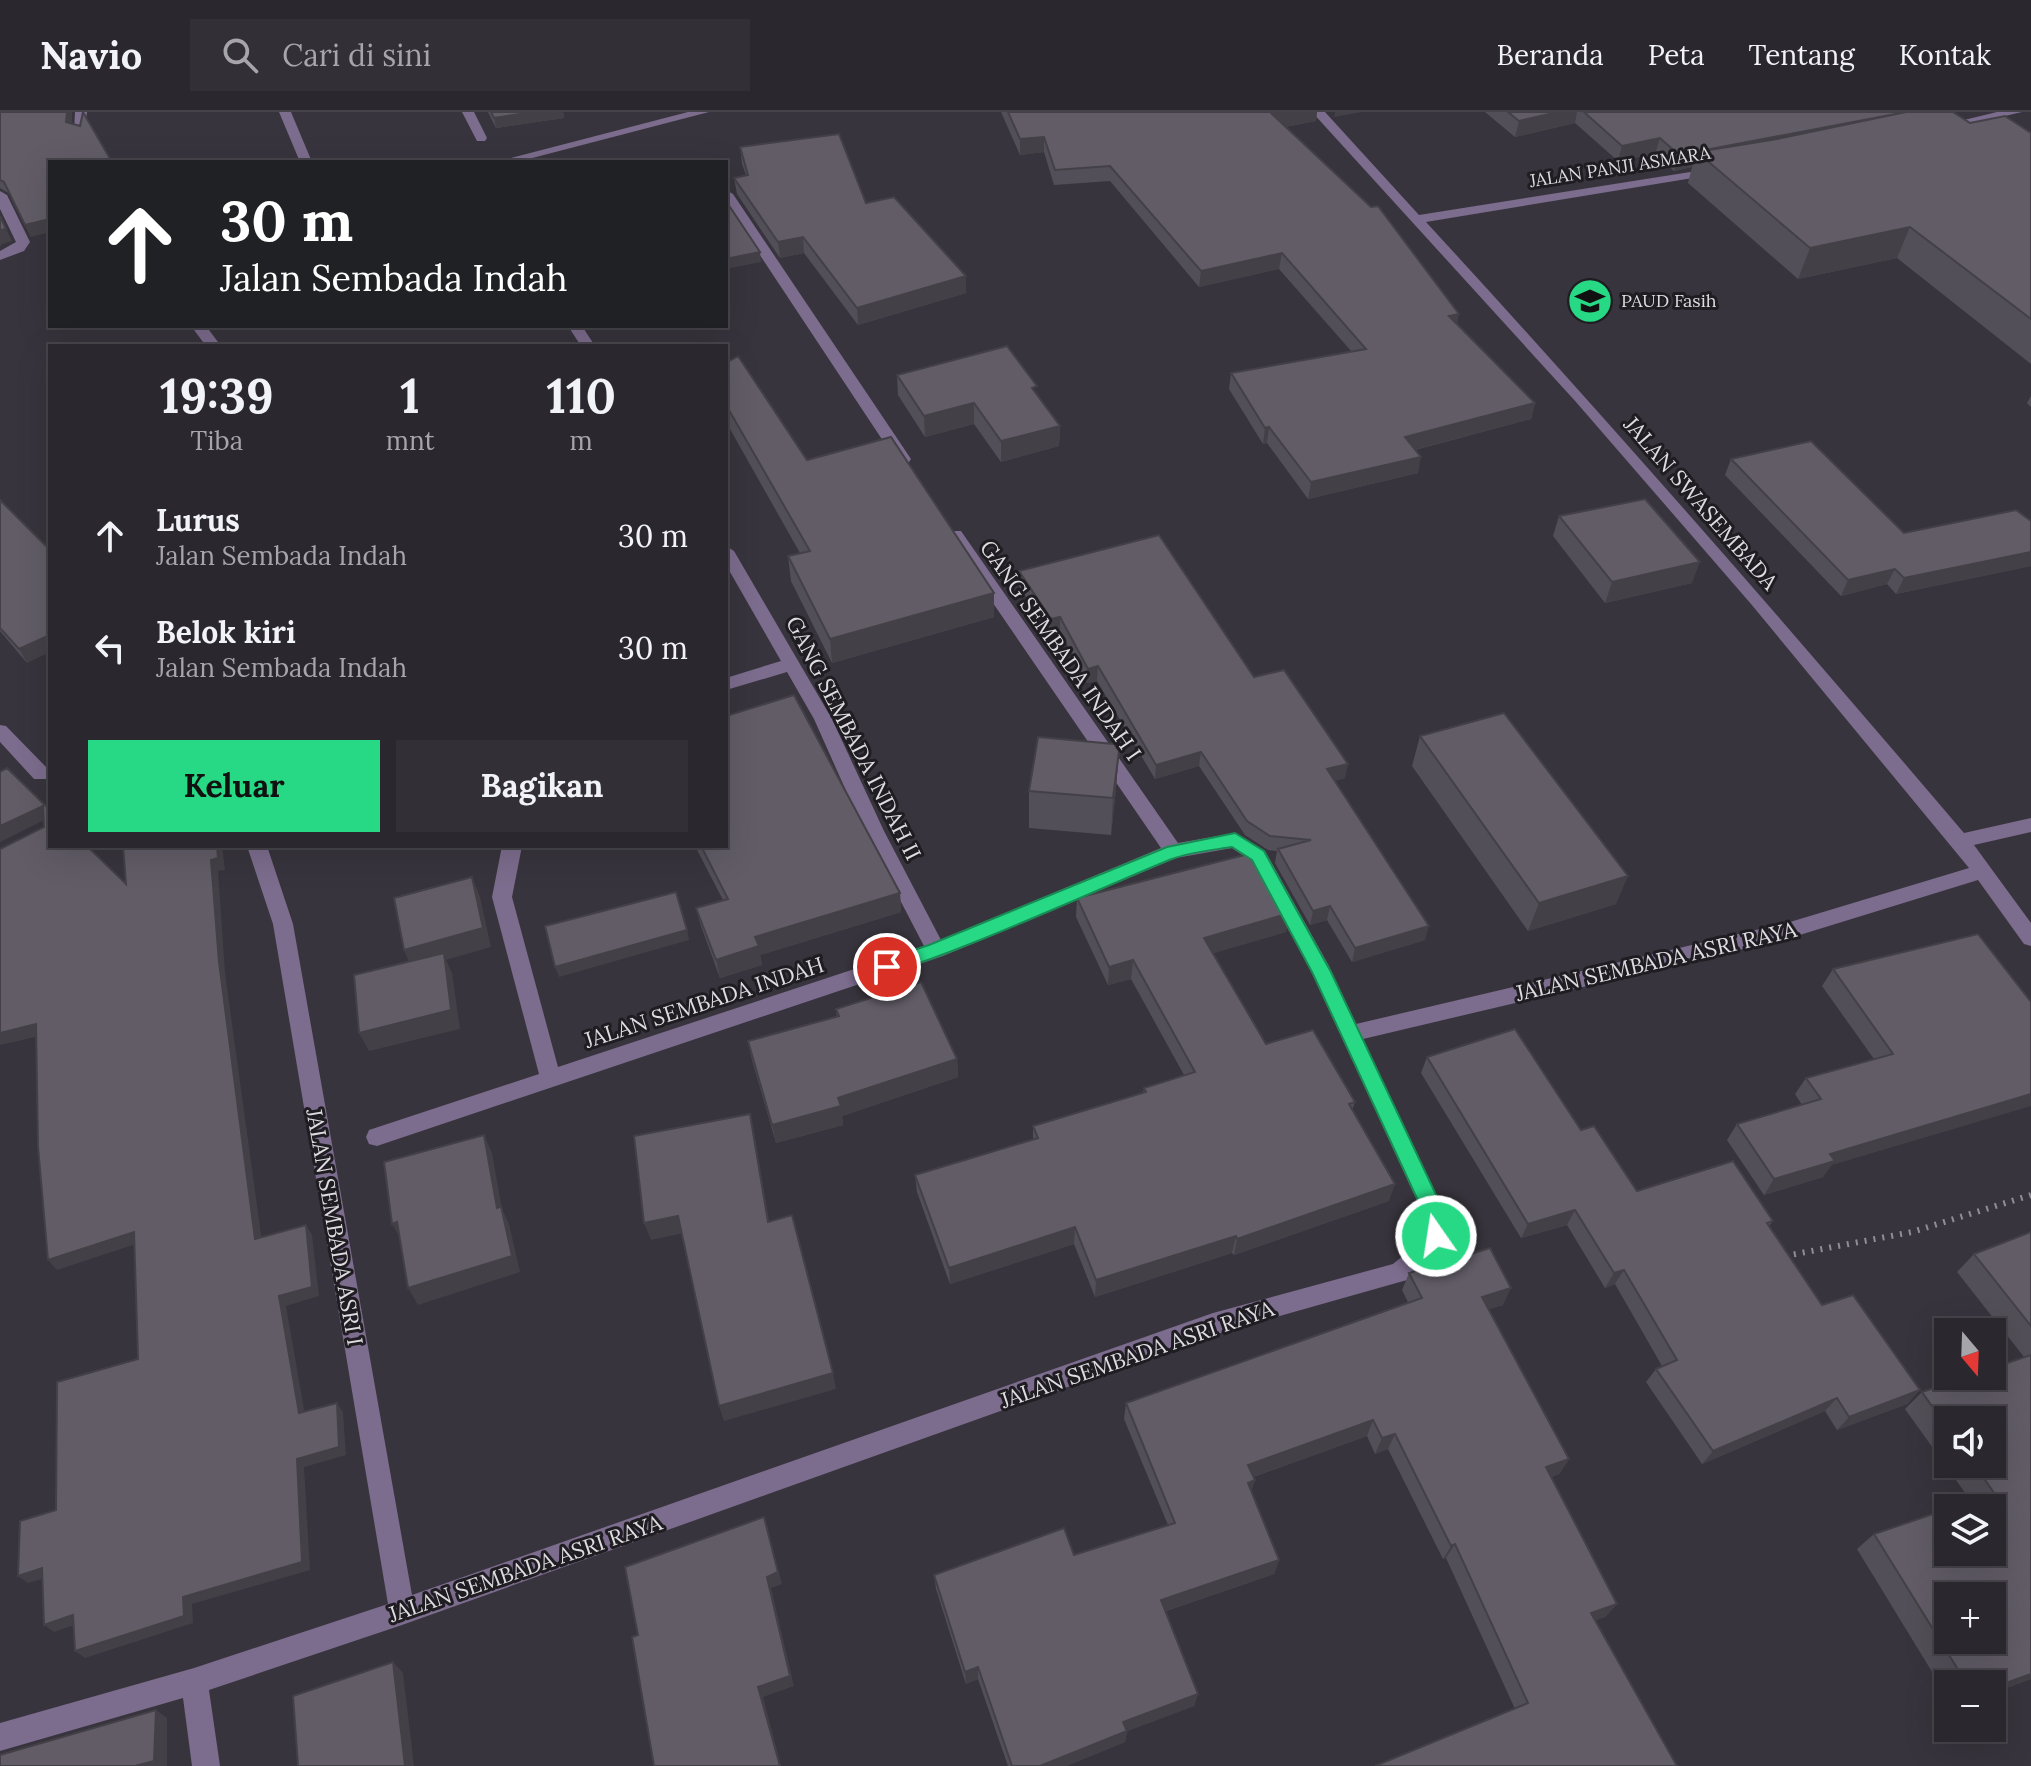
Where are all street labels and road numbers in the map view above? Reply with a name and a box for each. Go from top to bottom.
street label: JALAN PANJI ASMARA [1527,141,1713,192]
street label: JALAN SWASEMBADA [1617,410,1785,596]
street label: GANG SEMBADA INDAH I [974,534,1148,766]
street label: GANG SEMBADA INDAH II [780,611,928,865]
street label: JALAN SEMBADA ASRI RAYA [1512,915,1800,1007]
street label: JALAN SEMBADA INDAH [580,950,827,1054]
street label: JALAN SEMBADA ASRI I [300,1105,370,1348]
street label: JALAN SEMBADA ASRI RAYA [996,1294,1279,1414]
street label: JALAN SEMBADA ASRI RAYA [384,1508,667,1628]

